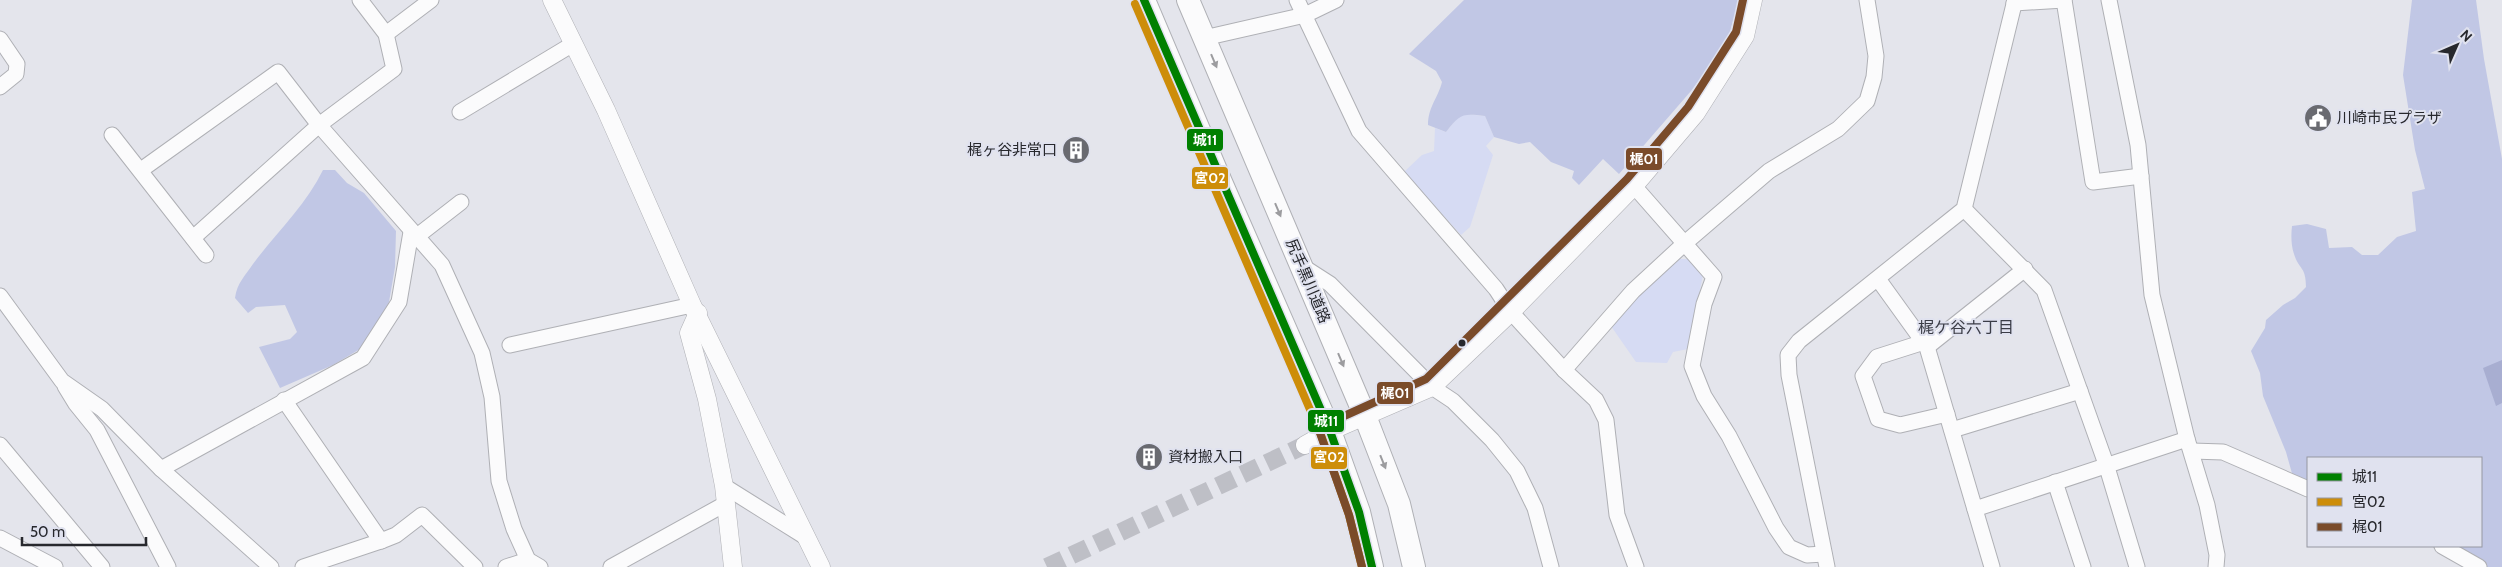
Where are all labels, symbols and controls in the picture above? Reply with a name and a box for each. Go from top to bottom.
north arrow [2432,20,2482,70]
text: N [2456,26,2476,46]
one-way arrow [1210,54,1218,68]
public building icon: 川崎市民プラザ [2303,103,2333,133]
place label: 川崎市民プラザ [2337,109,2442,127]
line badge: 城11 [1186,128,1224,152]
text: 城11 [1193,131,1217,149]
building icon: 梶ヶ谷非常口 [1061,135,1091,165]
place label: 梶ヶ谷非常口 [967,141,1057,159]
line badge: 梶01 [1625,147,1663,171]
text: 梶01 [1629,150,1659,168]
line badge: 宮02 [1191,166,1229,190]
text: 宮02 [1194,169,1226,187]
one-way arrow [1274,203,1282,217]
street label: 尻手黒川道路 [1282,236,1334,326]
district label: 梶ケ谷六丁目 [1918,318,2014,337]
unlabelled marker [1457,338,1467,348]
one-way arrow [1338,353,1346,367]
line badge: 梶01 [1376,381,1414,405]
text: 梶01 [1380,384,1410,402]
line badge: 城11 [1307,409,1345,433]
text: 城11 [1314,412,1338,430]
building icon: 資材搬入口 [1134,442,1164,472]
line badge: 宮02 [1310,446,1348,470]
place label: 資材搬入口 [1168,448,1243,466]
text: 宮02 [1313,448,1345,466]
one-way arrow [1379,455,1387,469]
legend [2307,457,2482,547]
text: 城11 [2352,468,2377,486]
text: 宮02 [2352,493,2385,511]
scale bar [22,514,146,546]
text: 梶01 [2352,518,2382,536]
text: 50 m [30,523,65,541]

